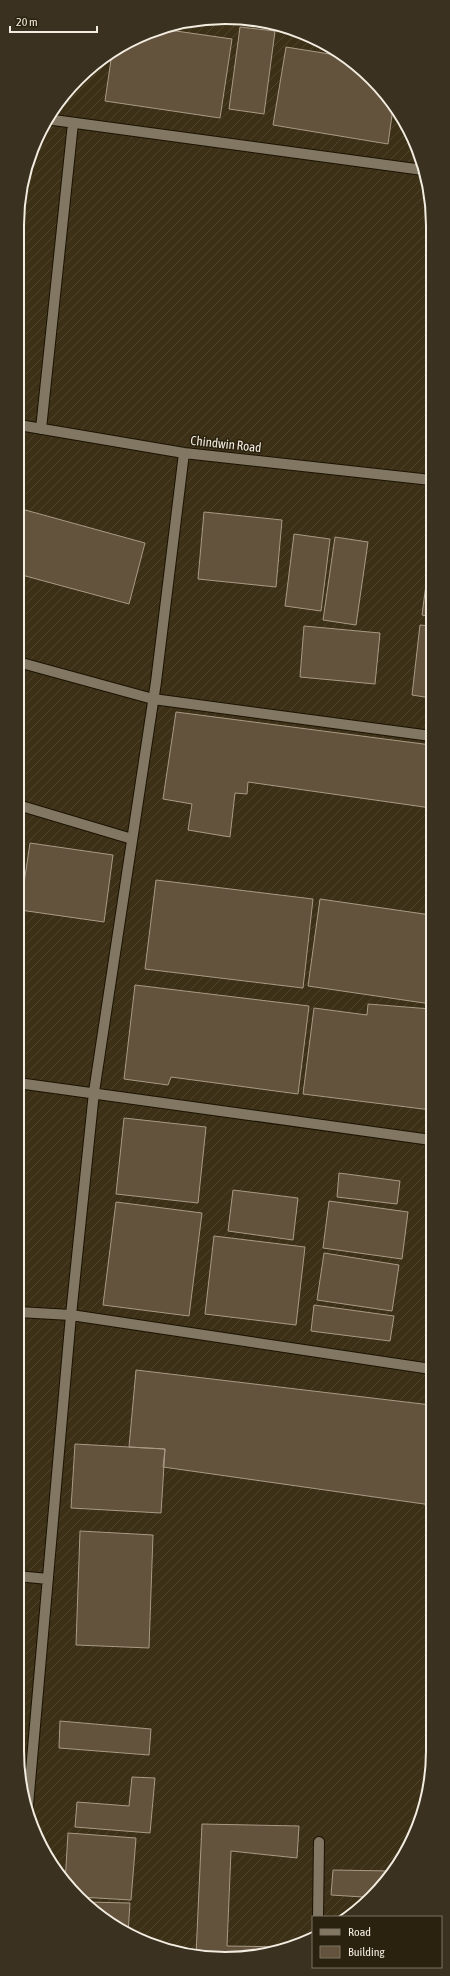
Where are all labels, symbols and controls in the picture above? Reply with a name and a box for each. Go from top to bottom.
scale bar [10,8,97,34]
text: 20 m [16,15,38,29]
street label: Chindwin Road [190,433,262,455]
legend [312,1916,442,1968]
text: Road [348,1925,371,1939]
text: Building [348,1945,386,1959]

